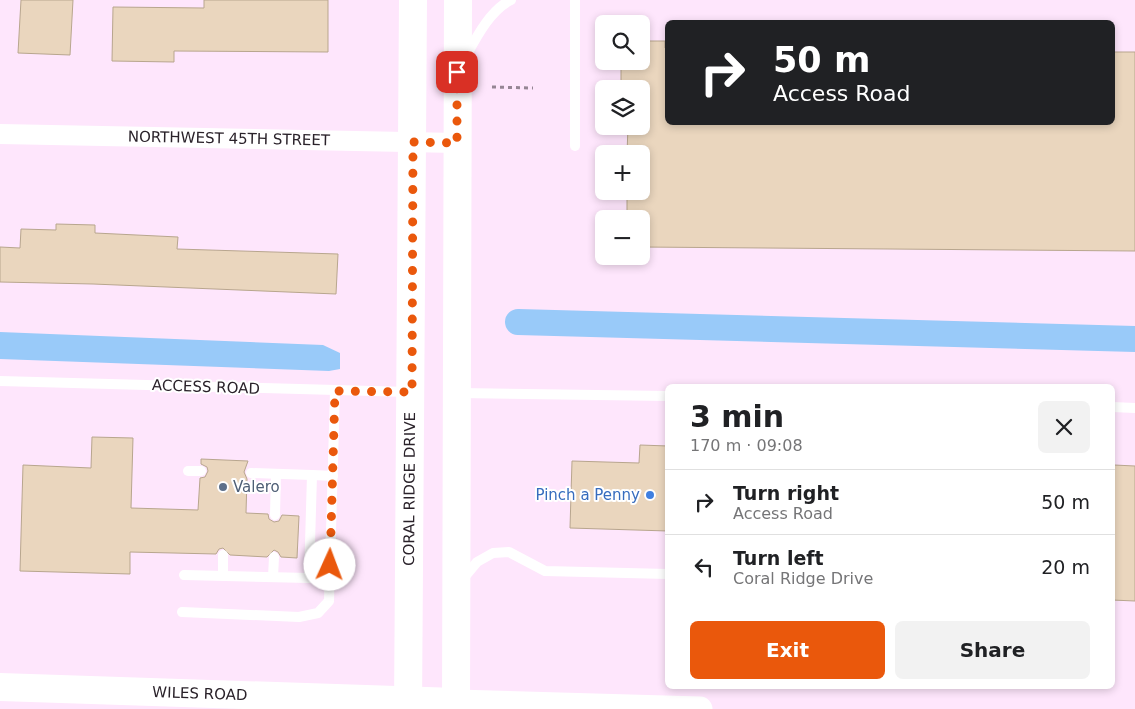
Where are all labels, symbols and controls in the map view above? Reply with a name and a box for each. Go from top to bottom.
map controls [595,15,650,265]
button: search [595,15,650,70]
icon: right [690,40,755,105]
text: 50 m [773,40,870,80]
pin [436,51,478,93]
icon: arrive [443,58,471,86]
button: layers [595,80,650,135]
text: Access Road [773,81,911,106]
street label: NORTHWEST 45TH STREET [128,128,331,150]
button: + [595,145,650,200]
button: − [595,210,650,265]
street label: ACCESS ROAD [152,376,260,398]
text: 3 min [690,399,784,434]
button: close [1038,401,1090,453]
street label: CORAL RIDGE DRIVE [400,412,419,566]
text: 170 m · 09:08 [690,436,803,455]
place label: Valero [233,478,280,496]
marker: Valero [217,481,229,493]
text: Turn right [733,482,839,504]
place label: Pinch a Penny [535,486,640,504]
icon: right [690,488,718,516]
marker: Pinch a Penny [644,489,656,501]
text: 50 m [1041,491,1090,513]
text: Access Road [733,504,833,523]
position arrow [303,538,355,590]
text: Turn left [733,547,824,569]
icon: left [690,553,718,581]
text: 20 m [1041,556,1090,578]
text: Coral Ridge Drive [733,569,873,588]
button: Exit [690,621,885,679]
button: Share [895,621,1090,679]
street label: WILES ROAD [152,683,248,704]

